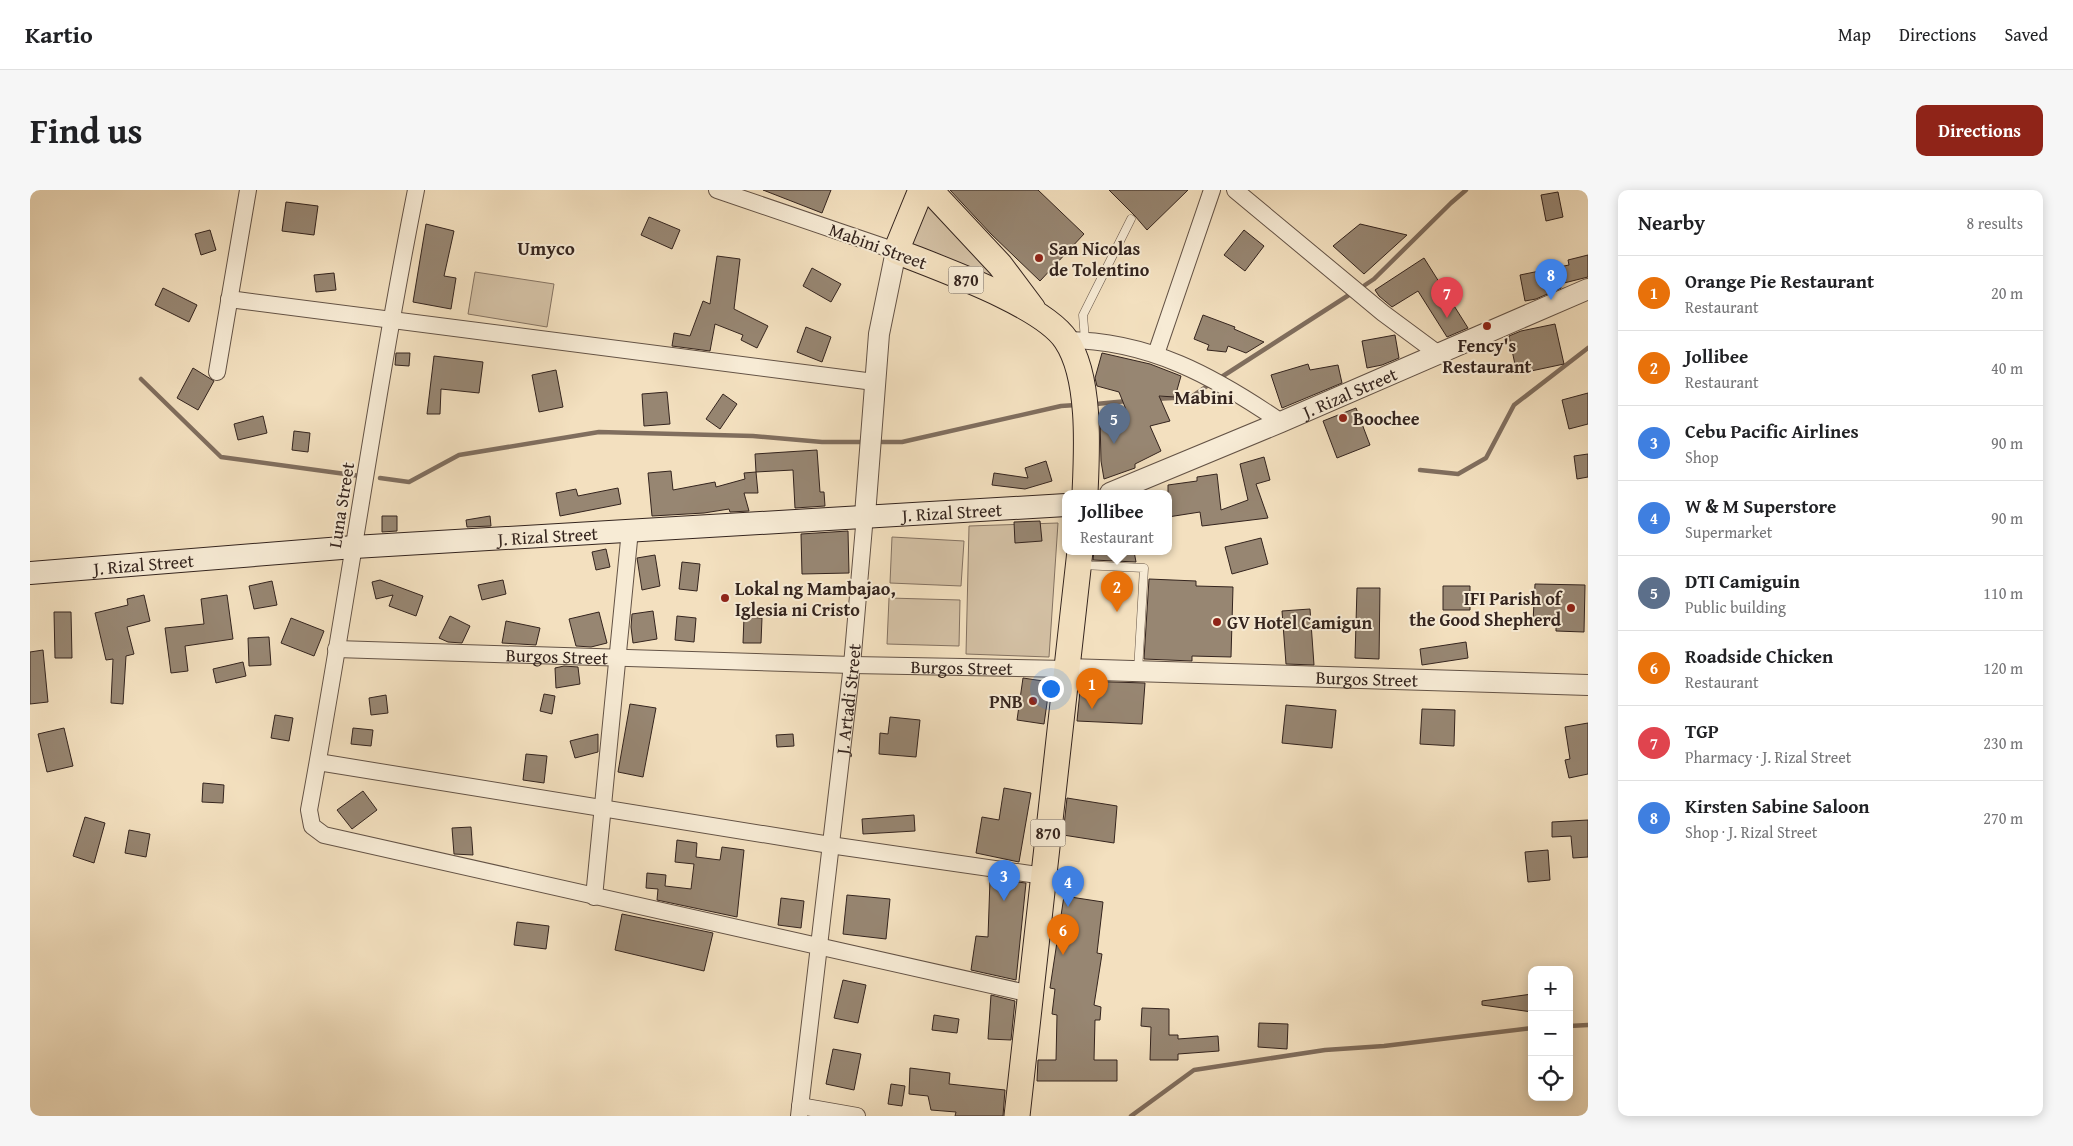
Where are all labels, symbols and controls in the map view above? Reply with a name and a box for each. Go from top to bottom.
text: Kartio [25,17,93,52]
text: Map [1838,21,1871,48]
text: Directions [1899,21,1976,48]
text: Saved [2004,21,2048,48]
text: Find us [30,105,143,156]
button: Directions [1916,105,2043,156]
text: Nearby [1638,207,1705,238]
text: 8 results [1966,211,2023,235]
street label: Mabini Street [825,216,931,276]
district label: Umyco [517,234,575,262]
place label: San Nicolas de Tolentino [1049,235,1150,283]
marker: San Nicolas de Tolentino [1033,252,1045,264]
pin: 8 [1535,259,1567,300]
road number: 870 [948,266,984,294]
text: Orange Pie Restaurant [1685,267,1874,295]
pin: 7 [1431,277,1463,318]
text: 1 [1650,281,1658,305]
text: 20 m [1991,281,2023,305]
text: Restaurant [1685,295,1759,319]
marker: Fency's Restaurant [1481,320,1493,332]
place label: Fency's Restaurant [1443,332,1532,380]
text: Jollibee [1685,342,1748,370]
text: 2 [1650,356,1658,380]
text: 40 m [1991,356,2023,380]
street label: J. Rizal Street [1296,360,1402,425]
text: Restaurant [1685,370,1759,394]
district label: Mabini [1174,383,1234,411]
pin: 5 [1098,403,1130,444]
place label: Boochee [1353,405,1420,432]
marker: Boochee [1337,412,1349,424]
text: Cebu Pacific Airlines [1685,417,1859,445]
text: 3 [1650,431,1658,455]
text: 90 m [1991,431,2023,455]
text: Shop [1685,445,1719,469]
street label: Luna Street [321,459,361,550]
popup [1062,490,1172,555]
text: W & M Superstore [1685,492,1836,520]
street label: J. Rizal Street [899,495,1003,528]
text: Jollibee [1080,497,1144,525]
text: 4 [1650,506,1658,530]
text: 90 m [1991,506,2023,530]
street label: J. Rizal Street [495,519,599,552]
text: Supermarket [1685,520,1772,544]
text: Restaurant [1080,525,1154,549]
street label: J. Rizal Street [90,546,195,582]
text: DTI Camiguin [1685,567,1800,595]
pin: 2 [1101,571,1133,612]
place label: Lokal ng Mambajao, Iglesia ni Cristo [735,575,896,623]
text: 5 [1650,581,1658,605]
text: 110 m [1983,581,2023,605]
place label: IFI Parish of the Good Shepherd [1409,585,1564,633]
marker: Lokal ng Mambajao, Iglesia ni Cristo [719,592,731,604]
text: Public building [1685,595,1786,619]
marker: IFI Parish of the Good Shepherd [1565,602,1577,614]
place label: GV Hotel Camigun [1227,609,1372,636]
marker: GV Hotel Camigun [1211,616,1223,628]
street label: Burgos Street [505,641,609,671]
street label: J. Artadi Street [828,642,867,758]
text: Roadside Chicken [1685,642,1833,670]
street label: Burgos Street [910,653,1014,682]
text: 6 [1650,656,1658,680]
text: 120 m [1983,656,2023,680]
street label: Burgos Street [1315,663,1419,693]
pin: 1 [1076,668,1108,709]
text: Restaurant [1685,670,1759,694]
your location [1038,676,1064,702]
place label: PNB [989,688,1023,715]
marker: PNB [1027,695,1039,707]
text: TGP [1685,717,1719,745]
text: 7 [1650,731,1658,755]
text: 230 m [1983,731,2023,755]
text: Pharmacy · J. Rizal Street [1685,745,1851,769]
text: Kirsten Sabine Saloon [1685,792,1870,820]
text: 8 [1650,806,1658,830]
text: 270 m [1983,806,2023,830]
road number: 870 [1030,820,1066,846]
text: Shop · J. Rizal Street [1685,820,1818,844]
pin: 3 [988,860,1020,901]
pin: 4 [1052,866,1084,907]
pin: 6 [1047,914,1079,955]
map controls [1528,966,1573,1101]
button: + [1528,966,1573,1011]
button: − [1528,1011,1573,1056]
button: locate [1528,1056,1573,1101]

